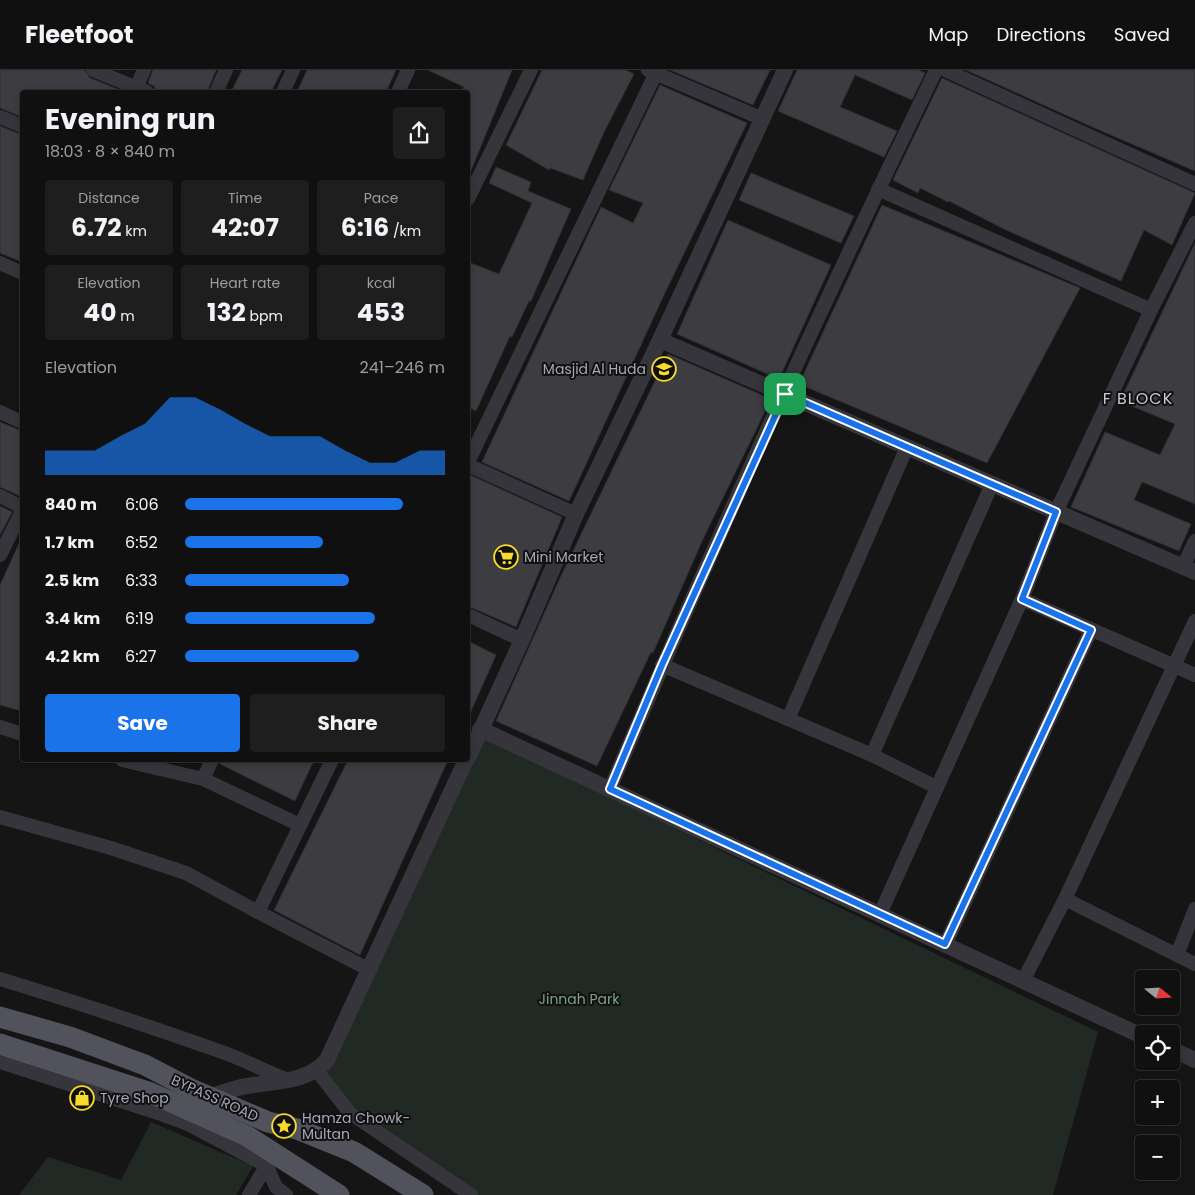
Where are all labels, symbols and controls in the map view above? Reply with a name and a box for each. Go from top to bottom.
text: Fleetfoot [25,18,133,51]
text: Map [929,22,968,47]
text: Directions [996,22,1086,47]
text: Saved [1114,22,1170,47]
text: Evening run [45,100,216,139]
button: share [393,107,445,159]
text: 18:03 · 8 × 840 m [45,140,175,163]
text: Distance [78,188,140,208]
text: Time [228,188,262,208]
text: Pace [364,188,398,208]
text: 6.72 [71,210,122,245]
text: 42:07 [211,210,279,245]
text: 6:16 [341,210,389,245]
text: km [122,221,147,241]
text: /km [389,221,421,241]
text: Elevation [77,273,141,293]
text: Heart rate [210,273,280,293]
text: kcal [367,273,395,293]
text: 40 [83,295,117,330]
text: 132 [207,295,246,330]
text: 453 [357,295,405,330]
text: m [117,306,135,326]
text: bpm [246,306,283,326]
text: Elevation [45,356,117,379]
text: 241–246 m [360,356,445,379]
school or university icon: Masjid Al Huda [651,356,677,382]
place label: Masjid Al Huda [543,359,646,379]
pin [764,373,806,415]
icon: arrive [771,380,799,408]
district label: F BLOCK [1103,387,1173,410]
text: 840 m [45,493,97,516]
text: 6:06 [125,493,159,516]
text: 1.7 km [45,531,94,554]
text: 6:52 [125,531,158,554]
supermarket icon: Mini Market [493,544,519,570]
place label: Mini Market [524,547,603,567]
text: 2.5 km [45,569,99,592]
text: 6:33 [125,569,157,592]
text: 3.4 km [45,607,100,630]
text: 6:19 [125,607,154,630]
text: 4.2 km [45,645,100,668]
text: 6:27 [125,645,157,668]
button: Save [45,694,240,752]
button: Share [250,694,445,752]
north arrow [1135,970,1180,1015]
map controls [1135,970,1180,1180]
park label: Jinnah Park [539,989,620,1009]
button: locate [1135,1025,1180,1070]
street label: BYPASS ROAD [168,1070,262,1126]
button: + [1135,1080,1180,1125]
shop icon: Tyre Shop [69,1085,95,1111]
place label: Tyre Shop [100,1088,169,1108]
place label: Hamza Chowk- Multan [302,1108,410,1144]
place icon: Hamza Chowk- Multan [271,1113,297,1139]
button: − [1135,1135,1180,1180]

